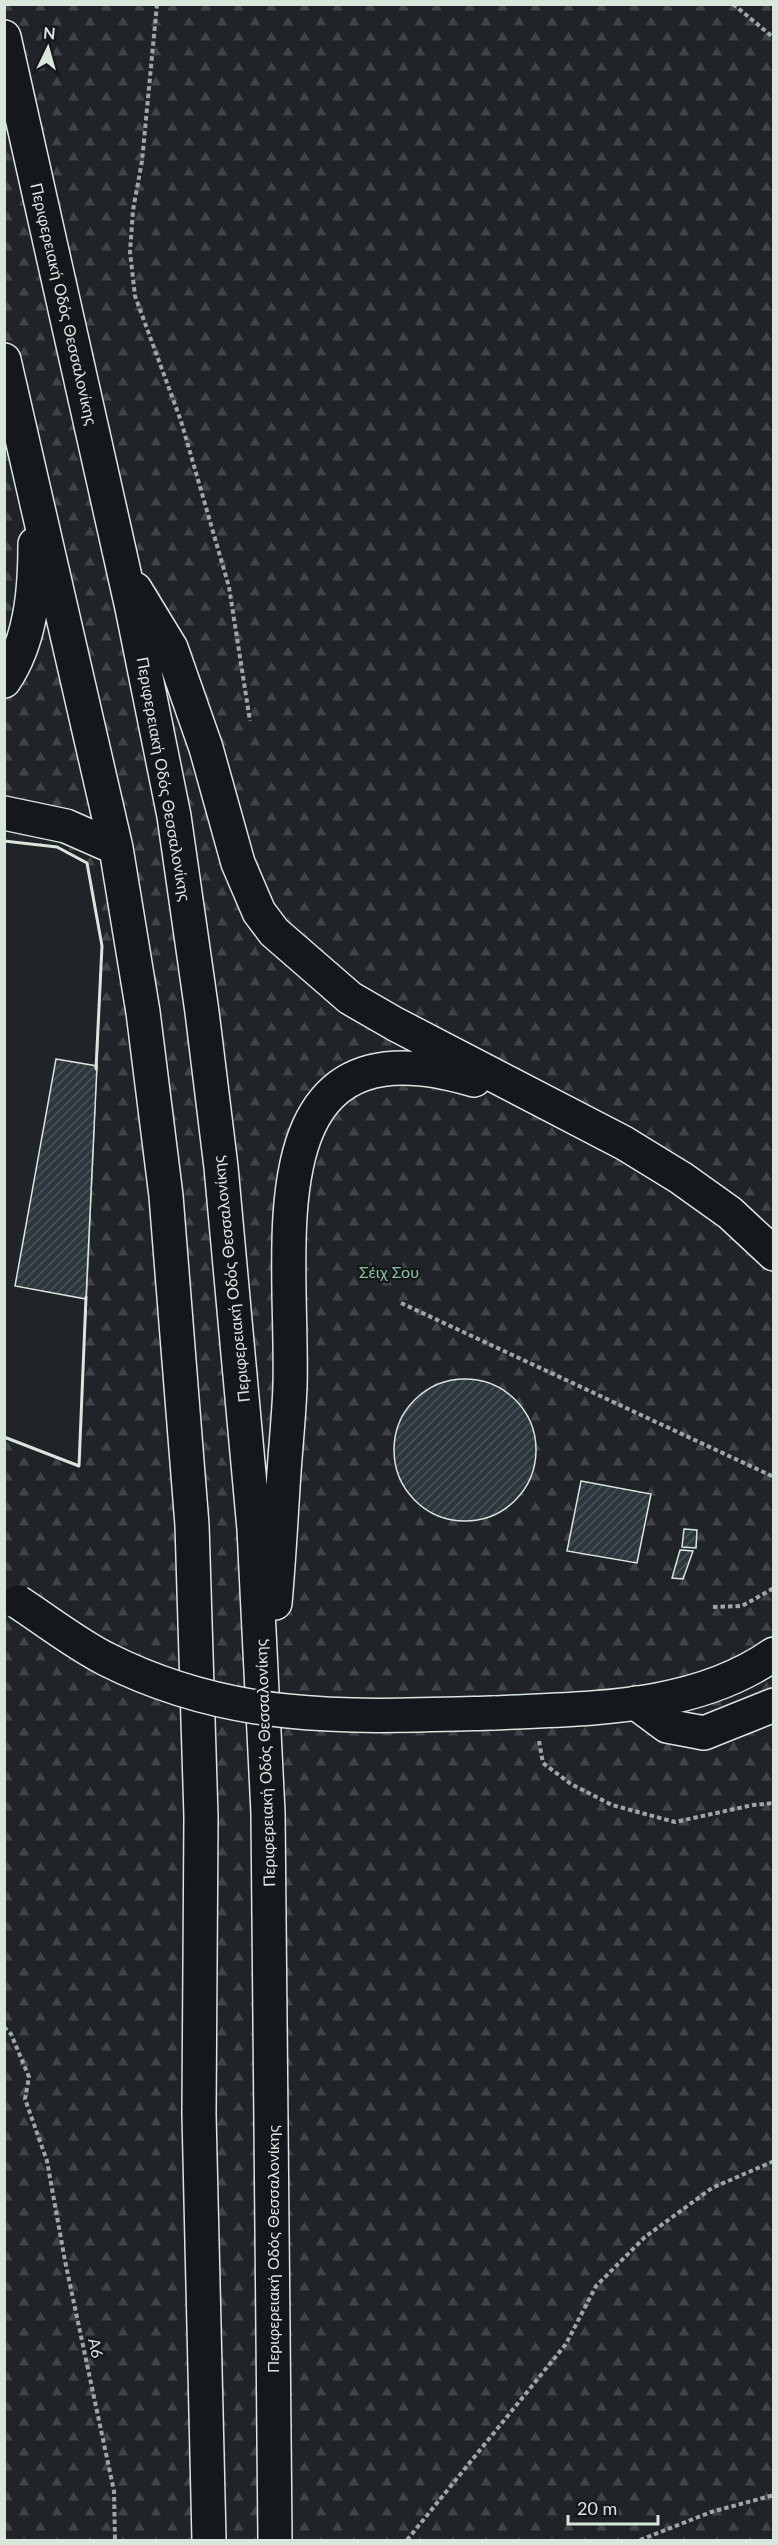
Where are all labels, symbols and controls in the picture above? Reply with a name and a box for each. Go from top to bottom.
north arrow [18,18,78,78]
text: N [42,23,56,43]
street label: Περιφερειακή Οδός Θεσσαλονίκης [27,181,102,427]
street label: Περιφερειακή Οδός Θεσσαλονίκης [134,655,195,903]
street label: Περιφερειακή Οδός Θεσσαλονίκης [208,1154,253,1403]
park label: Σέιχ Σου [359,1262,419,1281]
street label: Περιφερειακή Οδός Θεσσαλονίκης [251,1638,278,1887]
street label: Περιφερειακή Οδός Θεσσαλονίκης [263,2124,282,2373]
street label: A6 [85,2336,108,2360]
scale bar [568,2488,658,2526]
text: 20 m [577,2497,617,2519]

